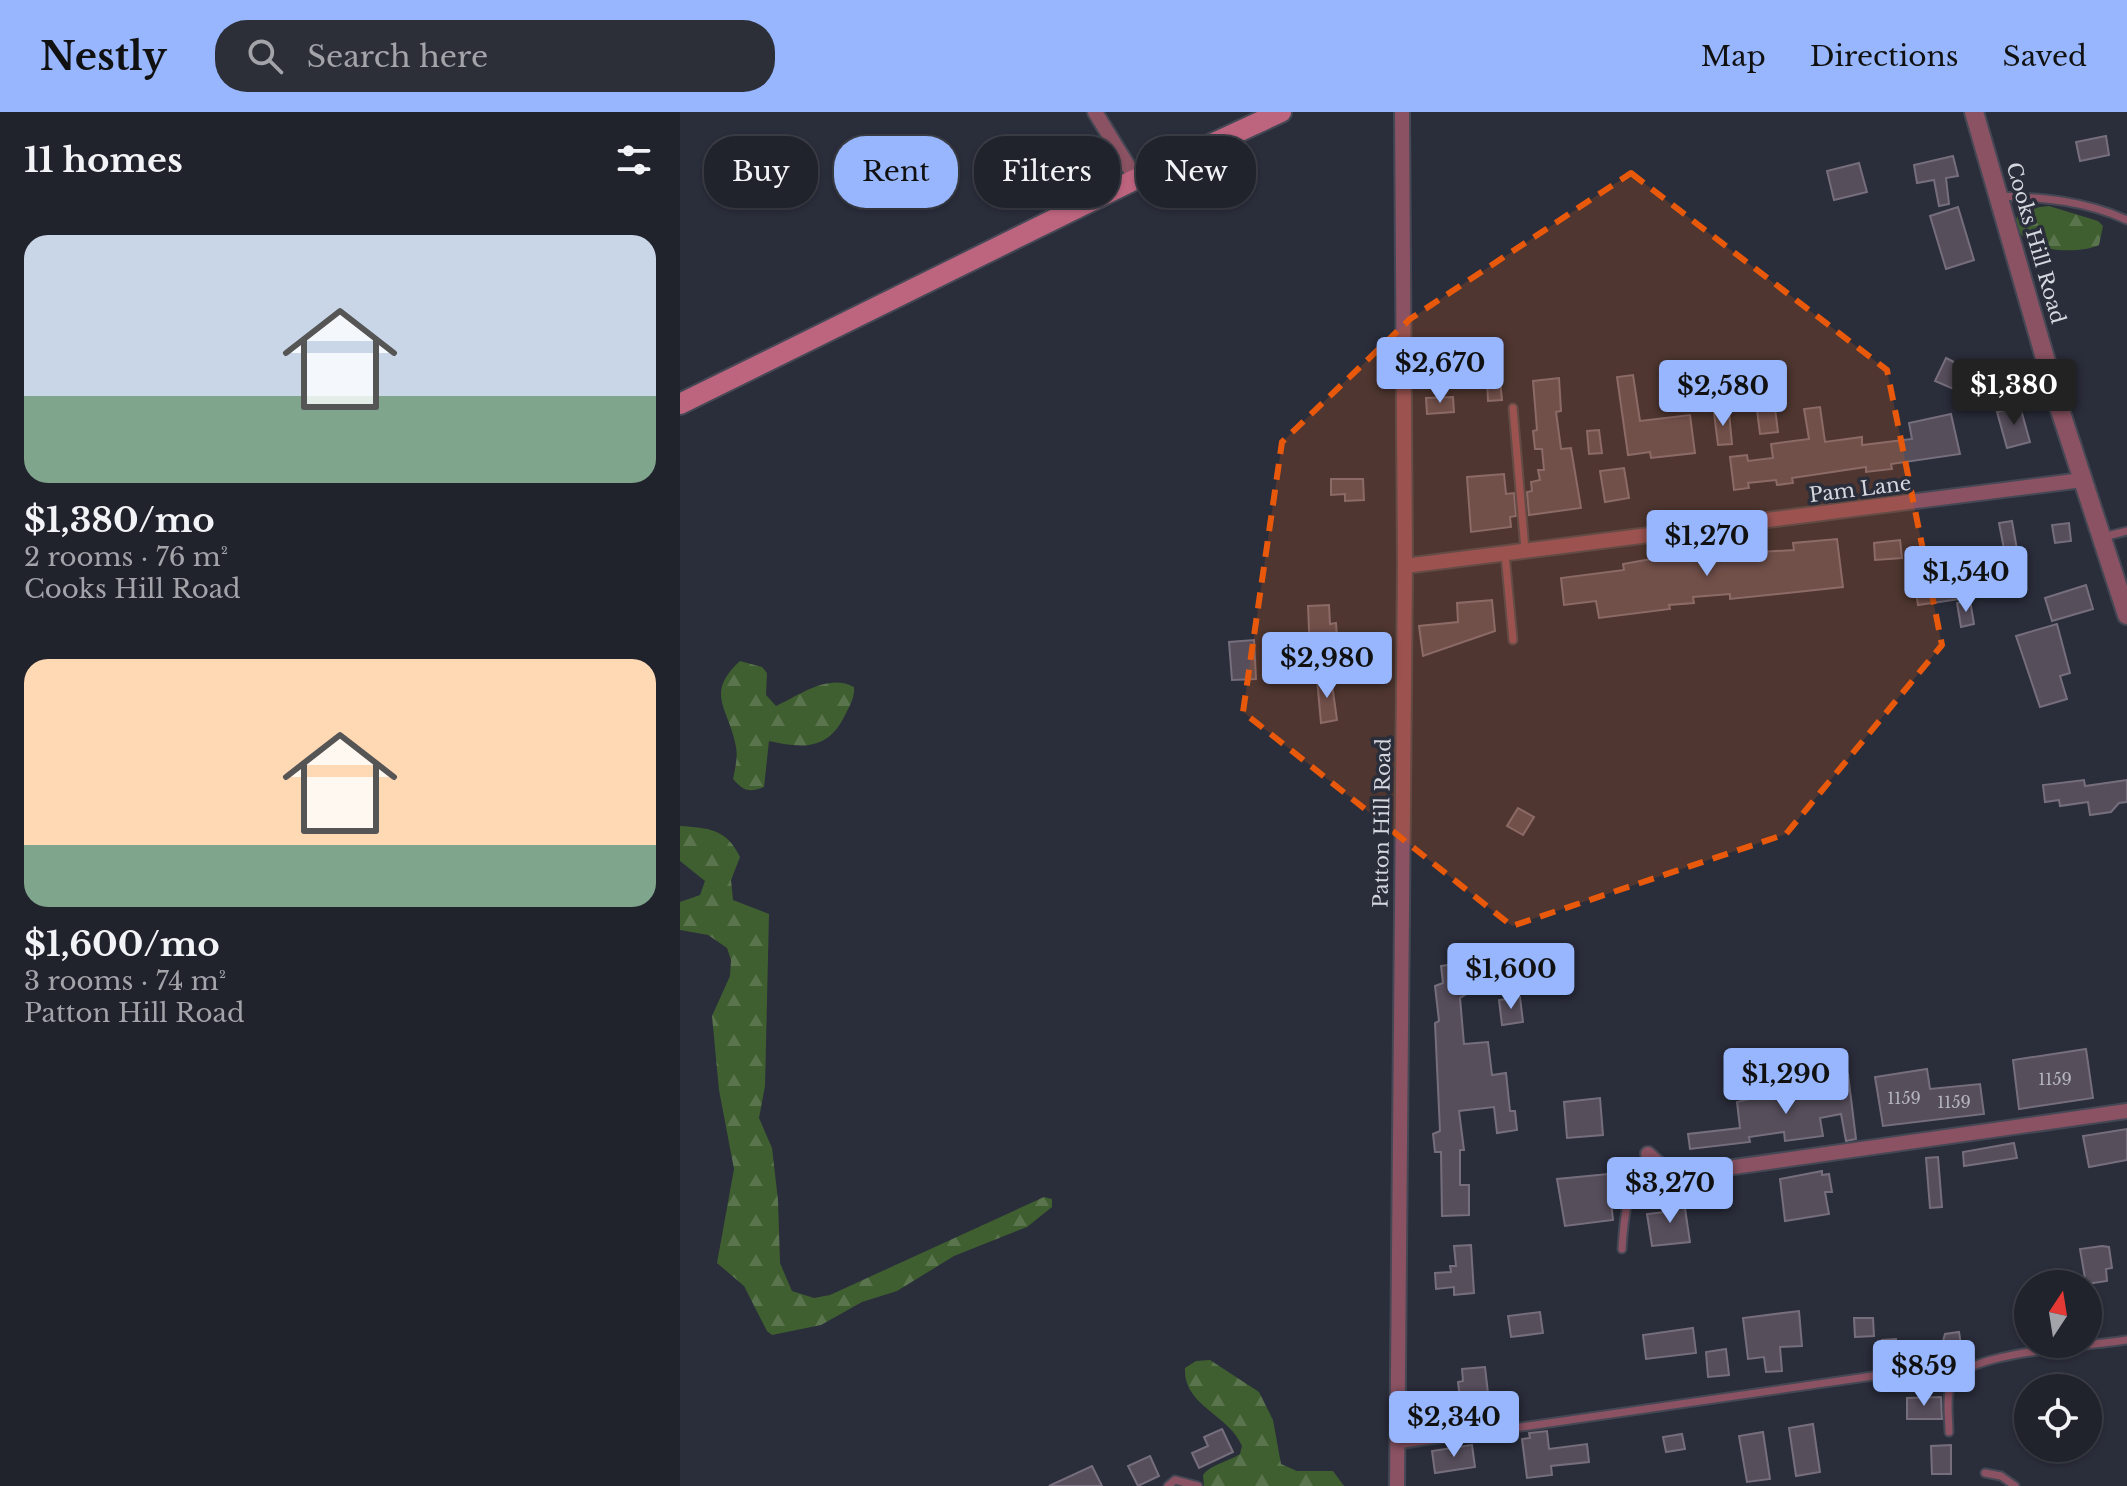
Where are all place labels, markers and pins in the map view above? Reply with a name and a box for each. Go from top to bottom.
pin: $2,670 [1375,337,1505,405]
pin: $1,380 [1949,359,2079,427]
pin: $2,580 [1658,360,1788,428]
pin: $1,270 [1642,510,1772,578]
pin: $1,540 [1901,546,2031,614]
pin: $2,980 [1262,632,1392,700]
pin: $1,600 [1446,943,1576,1011]
pin: $1,290 [1721,1048,1851,1116]
pin: $3,270 [1605,1157,1735,1225]
pin: $859 [1877,1340,1971,1408]
pin: $2,340 [1389,1391,1519,1459]

